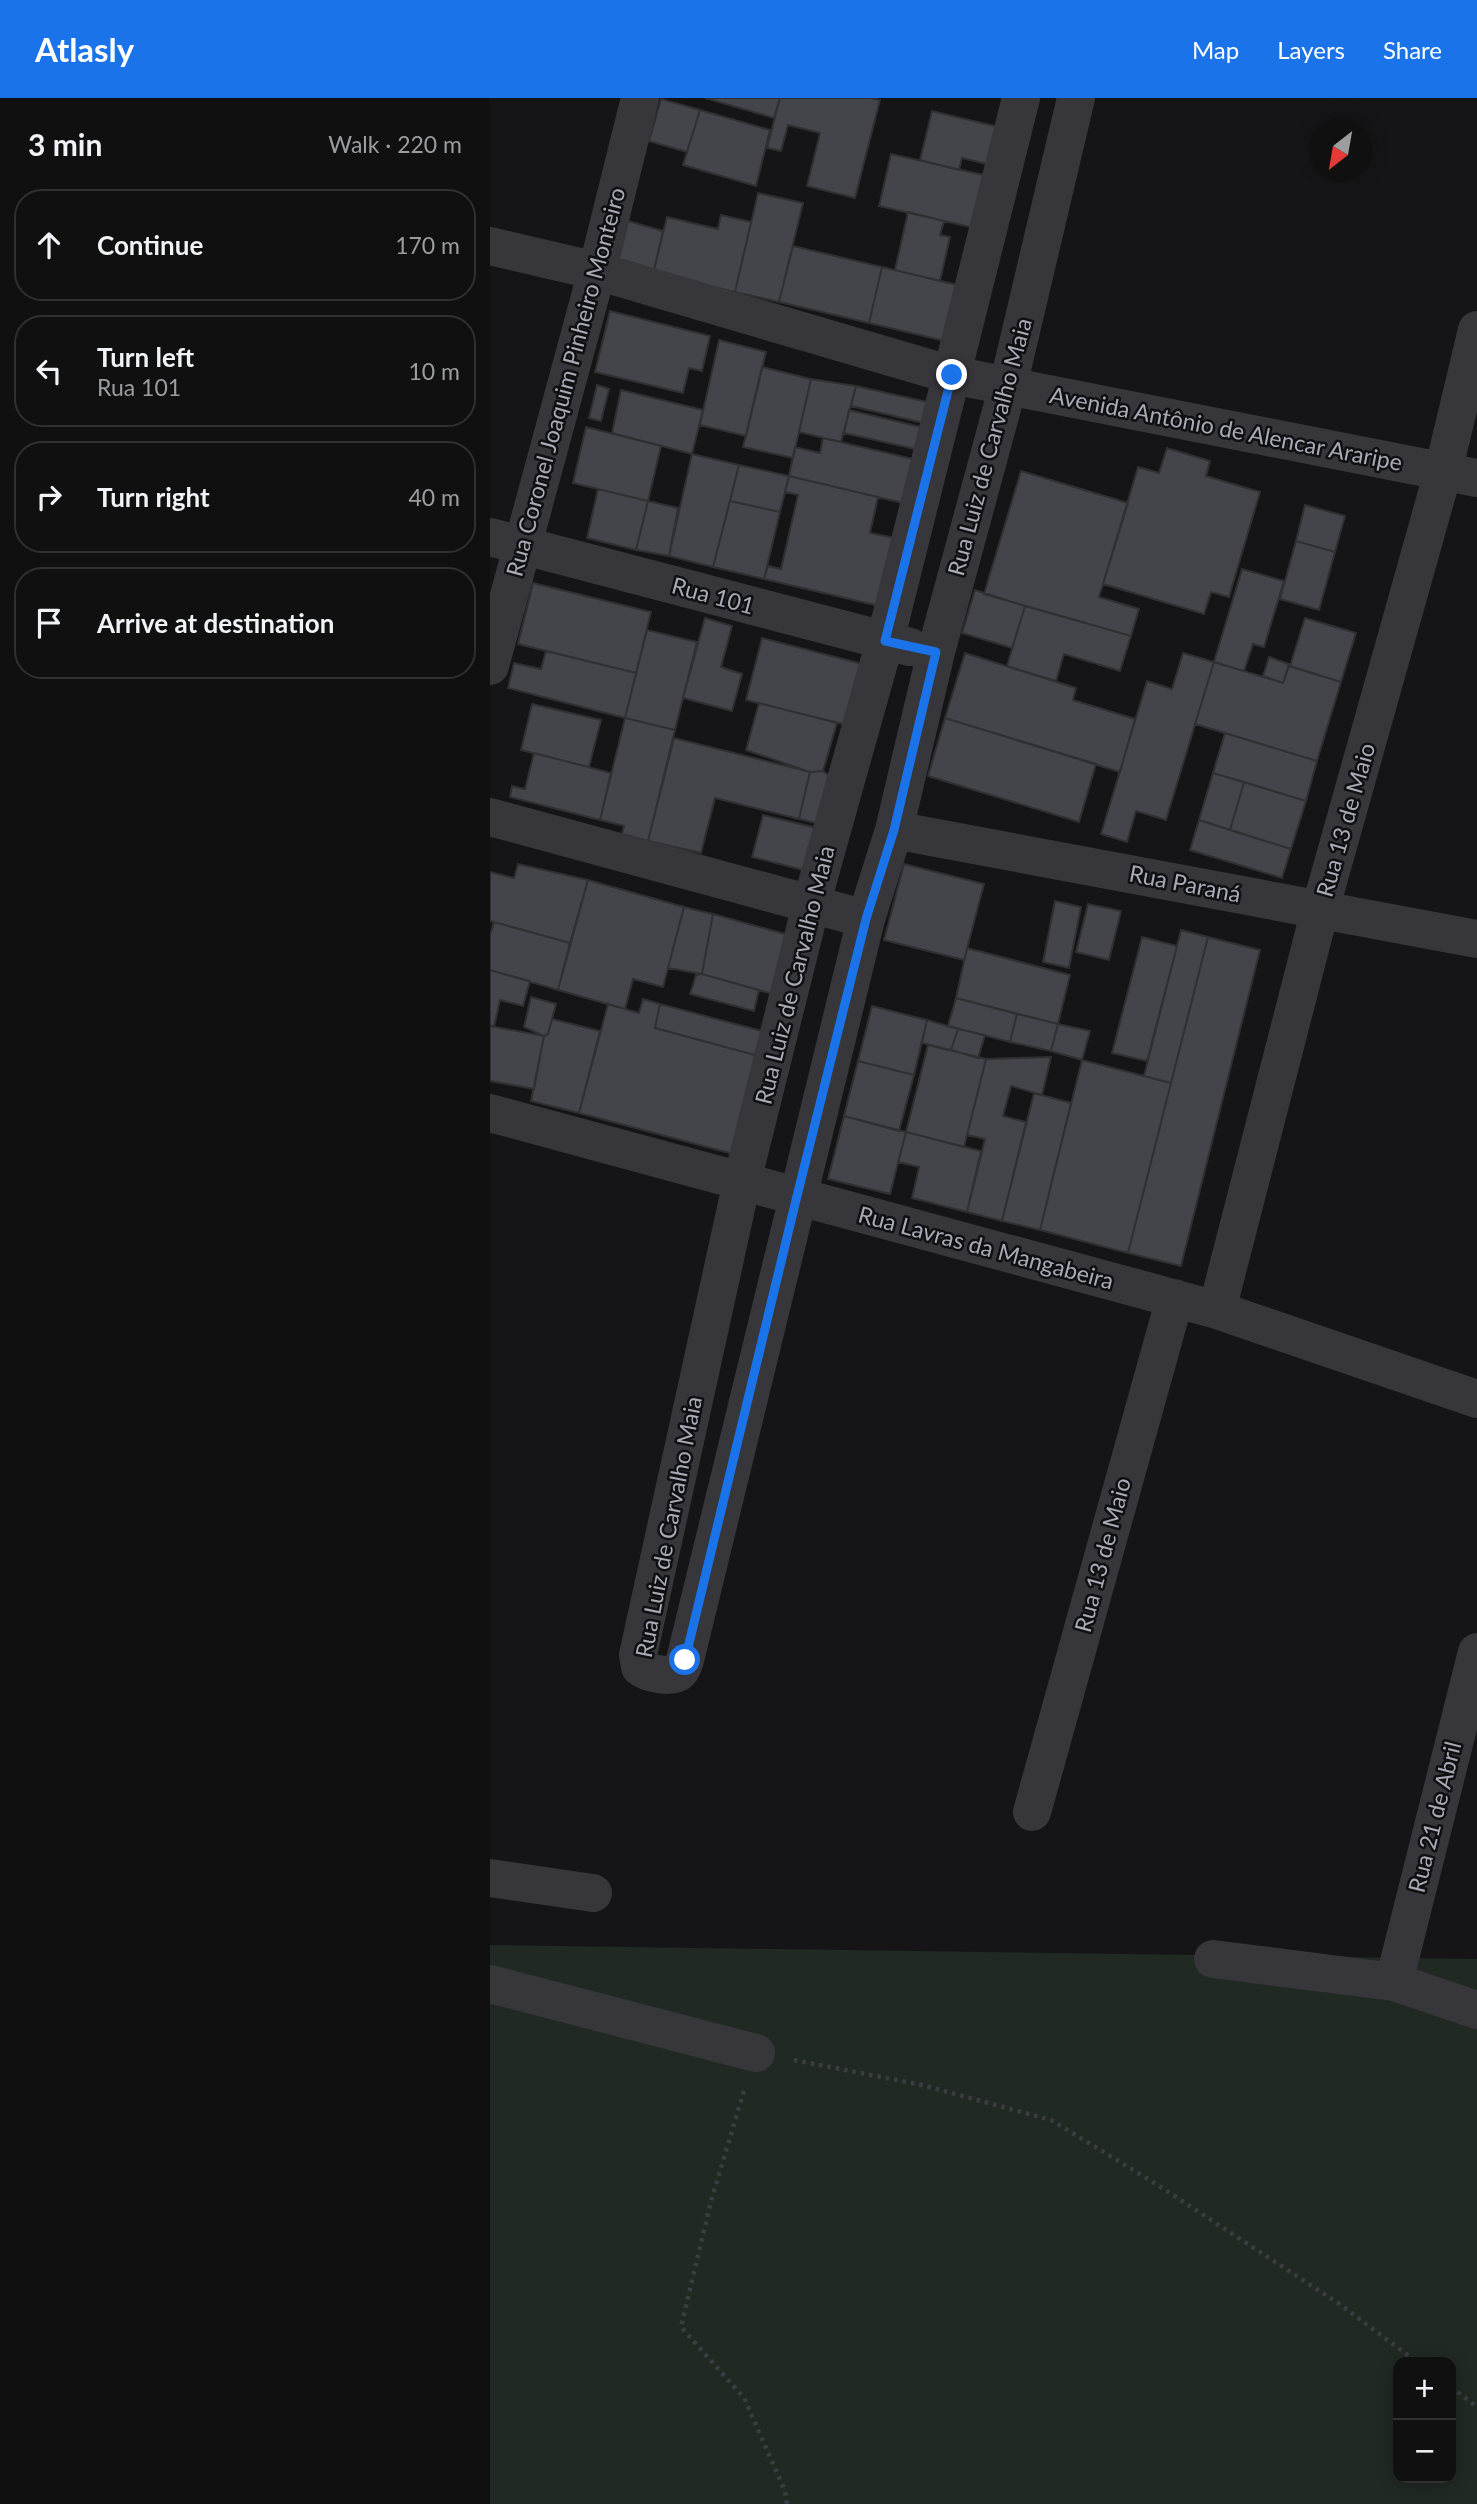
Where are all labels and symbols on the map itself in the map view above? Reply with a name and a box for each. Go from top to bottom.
north arrow [1309,119,1372,182]
street label: Rua Coronel Joaquim Pinheiro Monteiro [500,184,631,579]
street label: Rua Luiz de Carvalho Maia [941,315,1037,579]
route end [936,359,967,390]
street label: Avenida Antônio de Alencar Araripe [1048,380,1405,476]
street label: Rua 101 [669,571,758,619]
street label: Rua 13 de Maio [1310,740,1380,900]
street label: Rua Luiz de Carvalho Maia [748,843,840,1107]
street label: Rua Paraná [1127,859,1243,908]
street label: Rua Lavras da Mangabeira [855,1199,1117,1295]
street label: Rua Luiz de Carvalho Maia [629,1394,707,1660]
street label: Rua 13 de Maio [1068,1475,1136,1635]
route start [669,1644,700,1675]
street label: Rua 21 de Abril [1402,1738,1466,1895]

